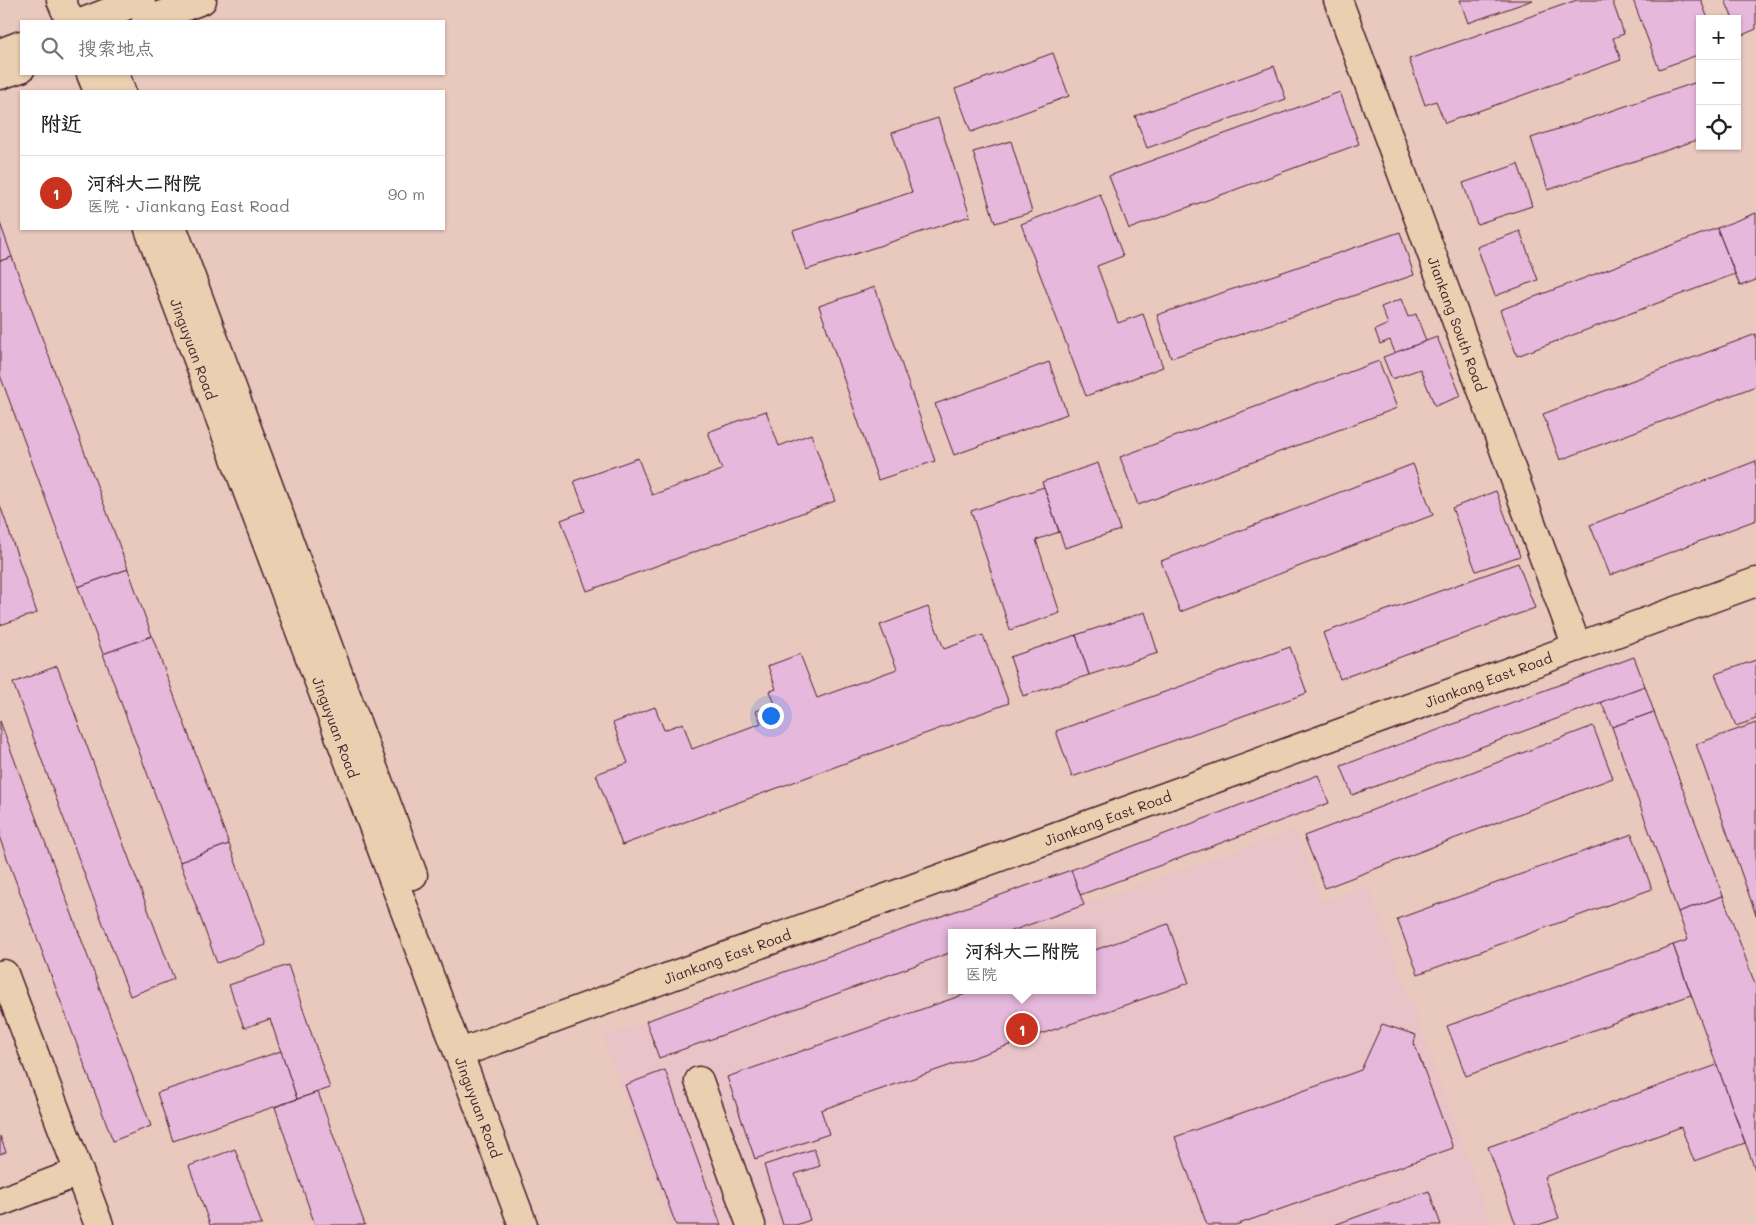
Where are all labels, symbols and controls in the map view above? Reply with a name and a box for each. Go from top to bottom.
map controls [1696,15,1741,150]
button: + [1696,15,1741,60]
search box [20,20,445,75]
icon: search [38,34,66,62]
text: 搜索地点 [78,35,154,60]
button: − [1696,60,1741,105]
button: locate [1696,105,1741,150]
text: 附近 [40,109,82,136]
text: 河科大二附院 [87,170,201,195]
text: 1 [52,183,60,204]
text: 90 m [388,183,425,204]
text: 医院 · Jiankang East Road [87,195,289,216]
street label: Jiankang South Road [1424,254,1491,394]
street label: Jinguyuan Road [166,296,222,402]
street label: Jiankang East Road [1422,647,1555,711]
street label: Jinguyuan Road [308,674,364,780]
your location [758,703,784,729]
street label: Jiankang East Road [1041,786,1174,850]
street label: Jiankang East Road [661,924,793,988]
popup [948,929,1096,994]
text: 河科大二附院 [965,938,1079,963]
text: 医院 [965,963,997,984]
pin: 1 [1006,1010,1038,1048]
street label: Jinguyuan Road [451,1054,506,1160]

